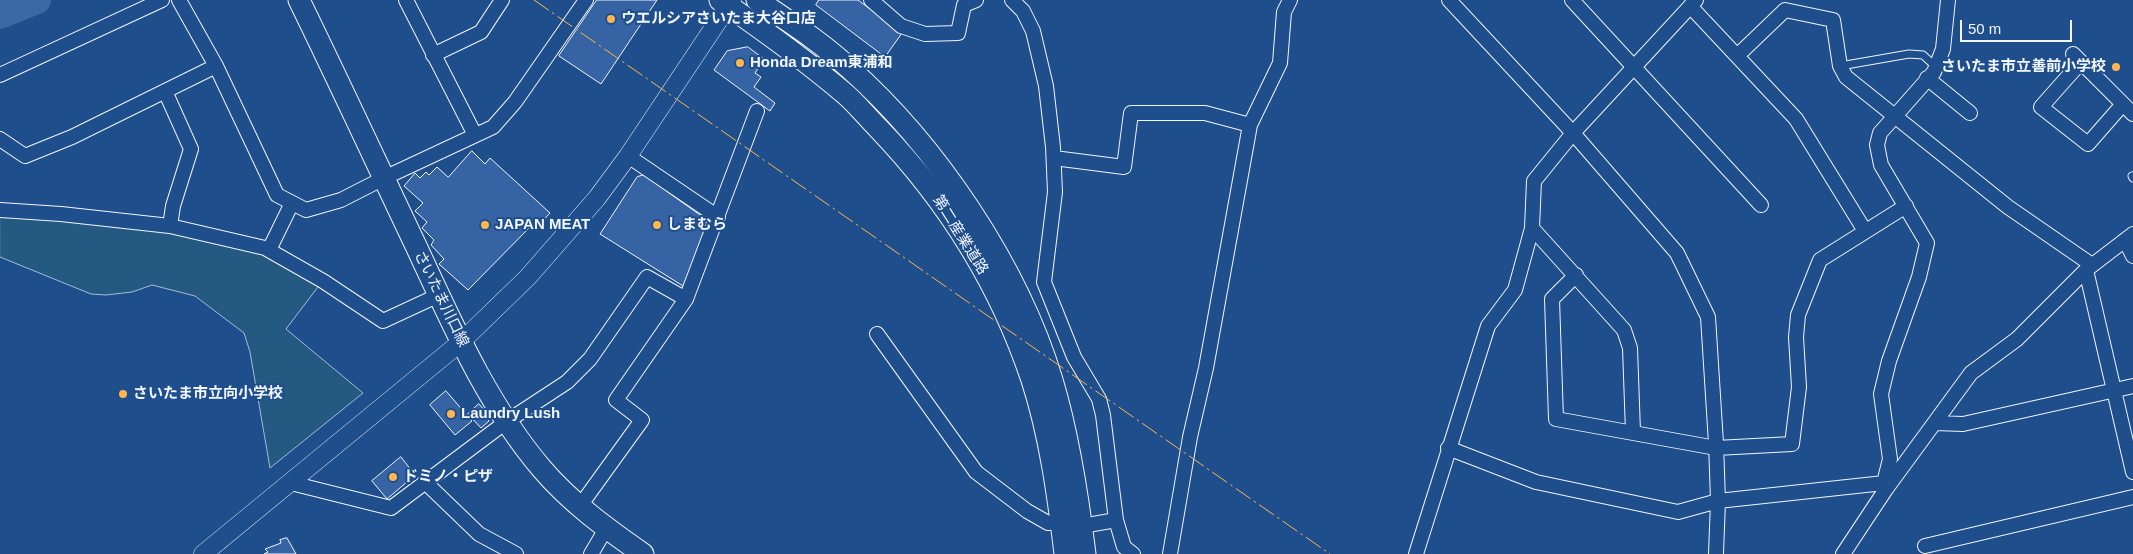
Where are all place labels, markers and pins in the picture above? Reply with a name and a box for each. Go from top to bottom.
place label: ウエルシアさいたま大谷口店 [621,10,816,28]
marker: ウエルシアさいたま大谷口店 [605,13,617,25]
place label: Honda Dream東浦和 [750,54,893,72]
marker: Honda Dream東浦和 [734,57,746,69]
place label: さいたま市立善前小学校 [1941,58,2106,76]
marker: さいたま市立善前小学校 [2110,61,2122,73]
place label: JAPAN MEAT [495,216,590,234]
place label: しまむら [667,216,727,234]
marker: JAPAN MEAT [479,219,491,231]
marker: しまむら [651,219,663,231]
place label: さいたま市立向小学校 [133,385,283,403]
marker: さいたま市立向小学校 [117,388,129,400]
place label: Laundry Lush [461,405,560,423]
marker: Laundry Lush [445,408,457,420]
place label: ドミノ・ピザ [403,468,493,486]
marker: ドミノ・ピザ [387,471,399,483]

